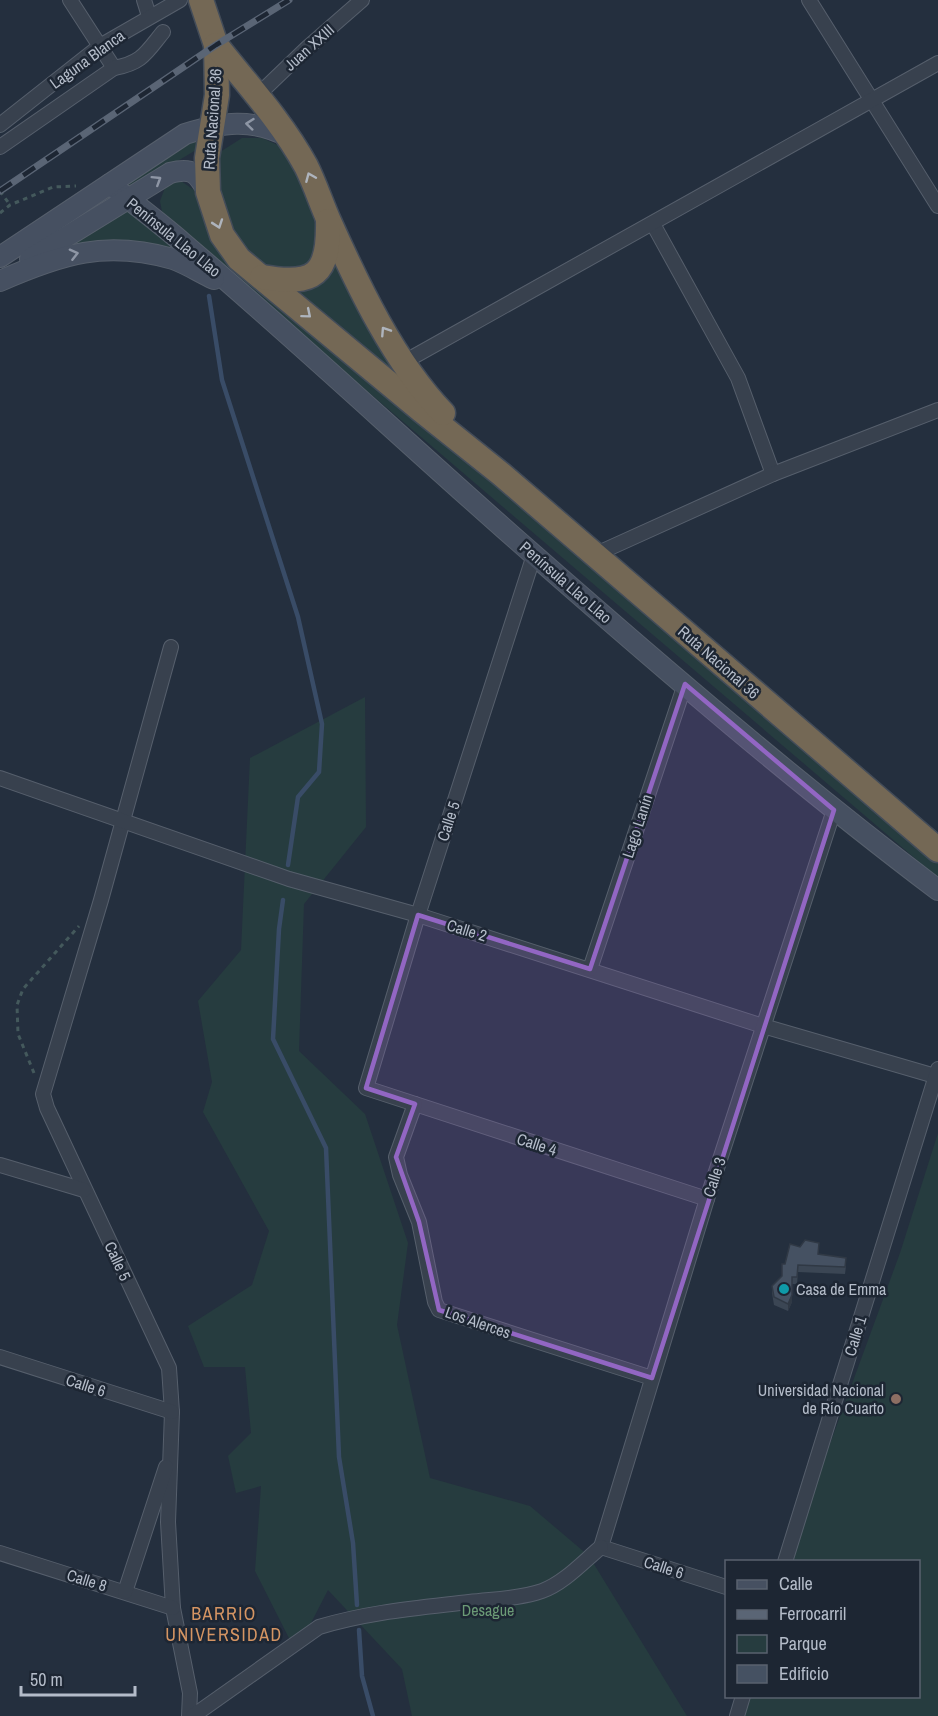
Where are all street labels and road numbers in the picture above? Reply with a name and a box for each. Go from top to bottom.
street label: Juan XXIII [279,19,339,75]
street label: Laguna Blanca [45,24,129,94]
street label: Ruta Nacional 36 [197,68,227,170]
street label: Península Llao Llao [122,192,226,282]
street label: Península Llao Llao [515,536,617,628]
street label: Ruta Nacional 36 [674,620,764,704]
street label: Lago Lanín [616,791,658,861]
street label: Calle 5 [431,798,465,844]
street label: Calle 2 [444,914,490,946]
street label: Calle 4 [514,1127,560,1161]
street label: Calle 3 [697,1154,731,1200]
street label: Calle 5 [99,1238,137,1284]
street label: Los Alerces [442,1301,514,1343]
street label: Calle 1 [839,1313,872,1359]
street label: Calle 6 [63,1368,109,1402]
street label: Calle 6 [641,1550,687,1584]
street label: Calle 8 [64,1564,110,1596]

